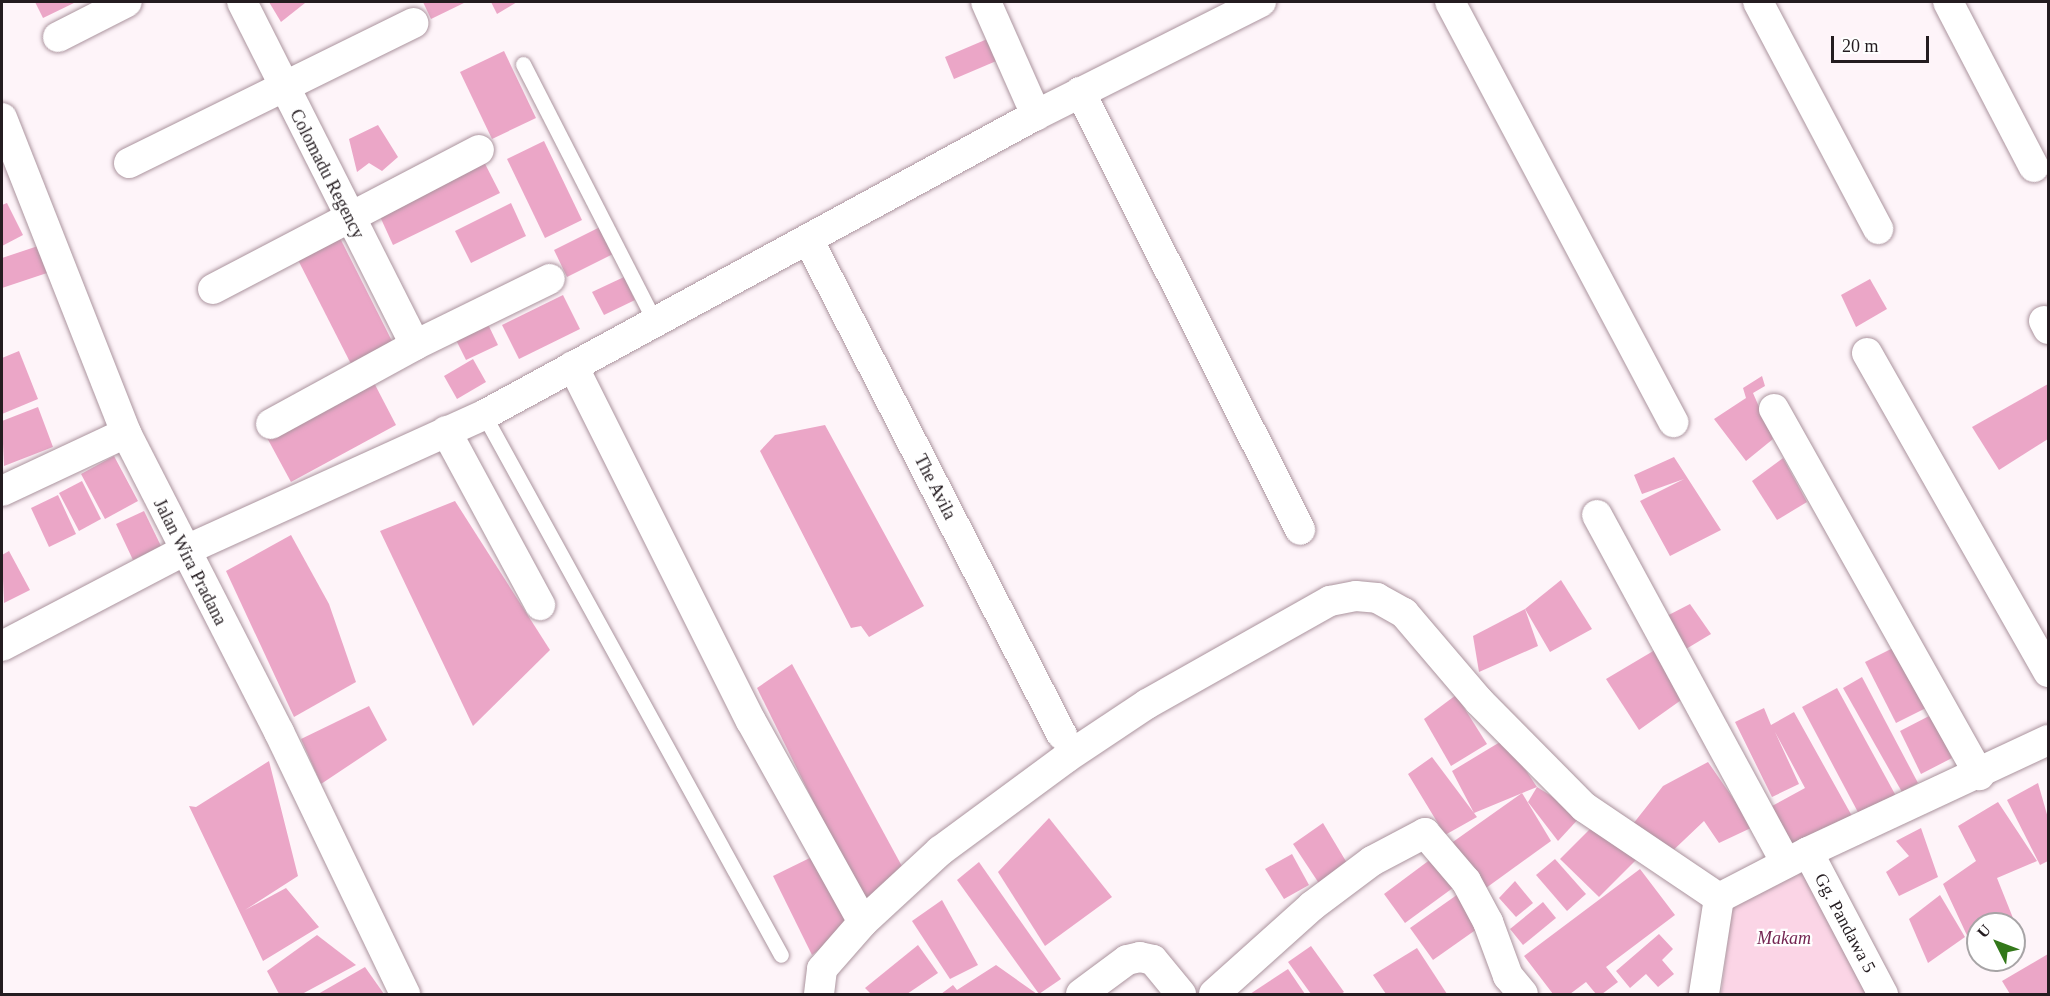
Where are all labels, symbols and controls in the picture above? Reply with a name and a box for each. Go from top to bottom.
scale bar [1834,24,1932,62]
text: 20 m [1842,36,1879,56]
street label: Colomadu Regency [285,106,369,242]
street label: The Avila [909,450,961,524]
street label: Jalan Wira Pradana [149,495,231,629]
street label: Gg. Pandawa 5 [1810,870,1880,976]
north arrow [1966,912,2026,972]
text: U [1974,921,1994,941]
park label: Makam [1757,927,1811,949]

